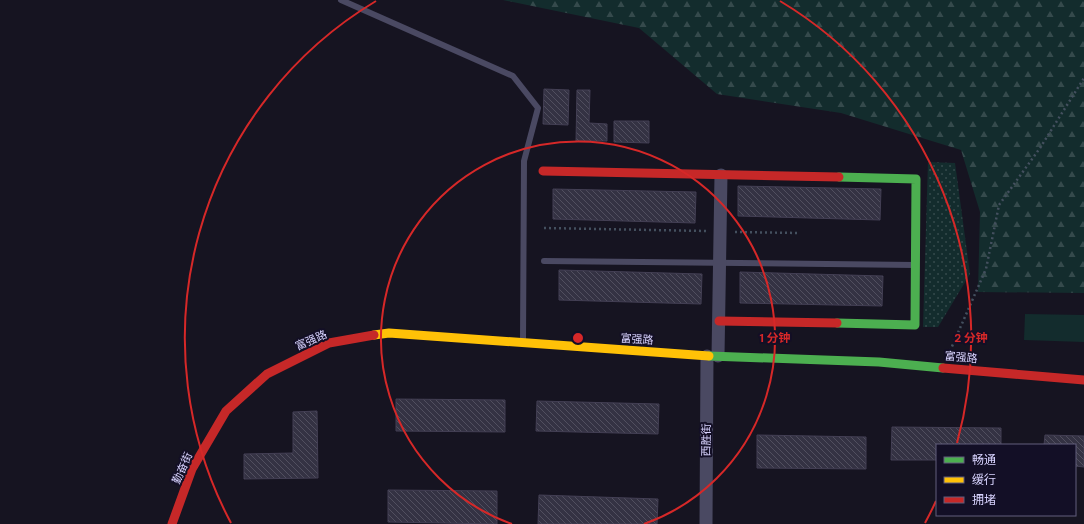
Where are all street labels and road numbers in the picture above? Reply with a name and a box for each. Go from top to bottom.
street label: 富强路 [293,327,329,353]
street label: 富强路 [620,331,654,347]
street label: 富强路 [944,349,978,365]
street label: 西胜街 [699,423,713,457]
street label: 勤奋街 [169,450,195,486]

